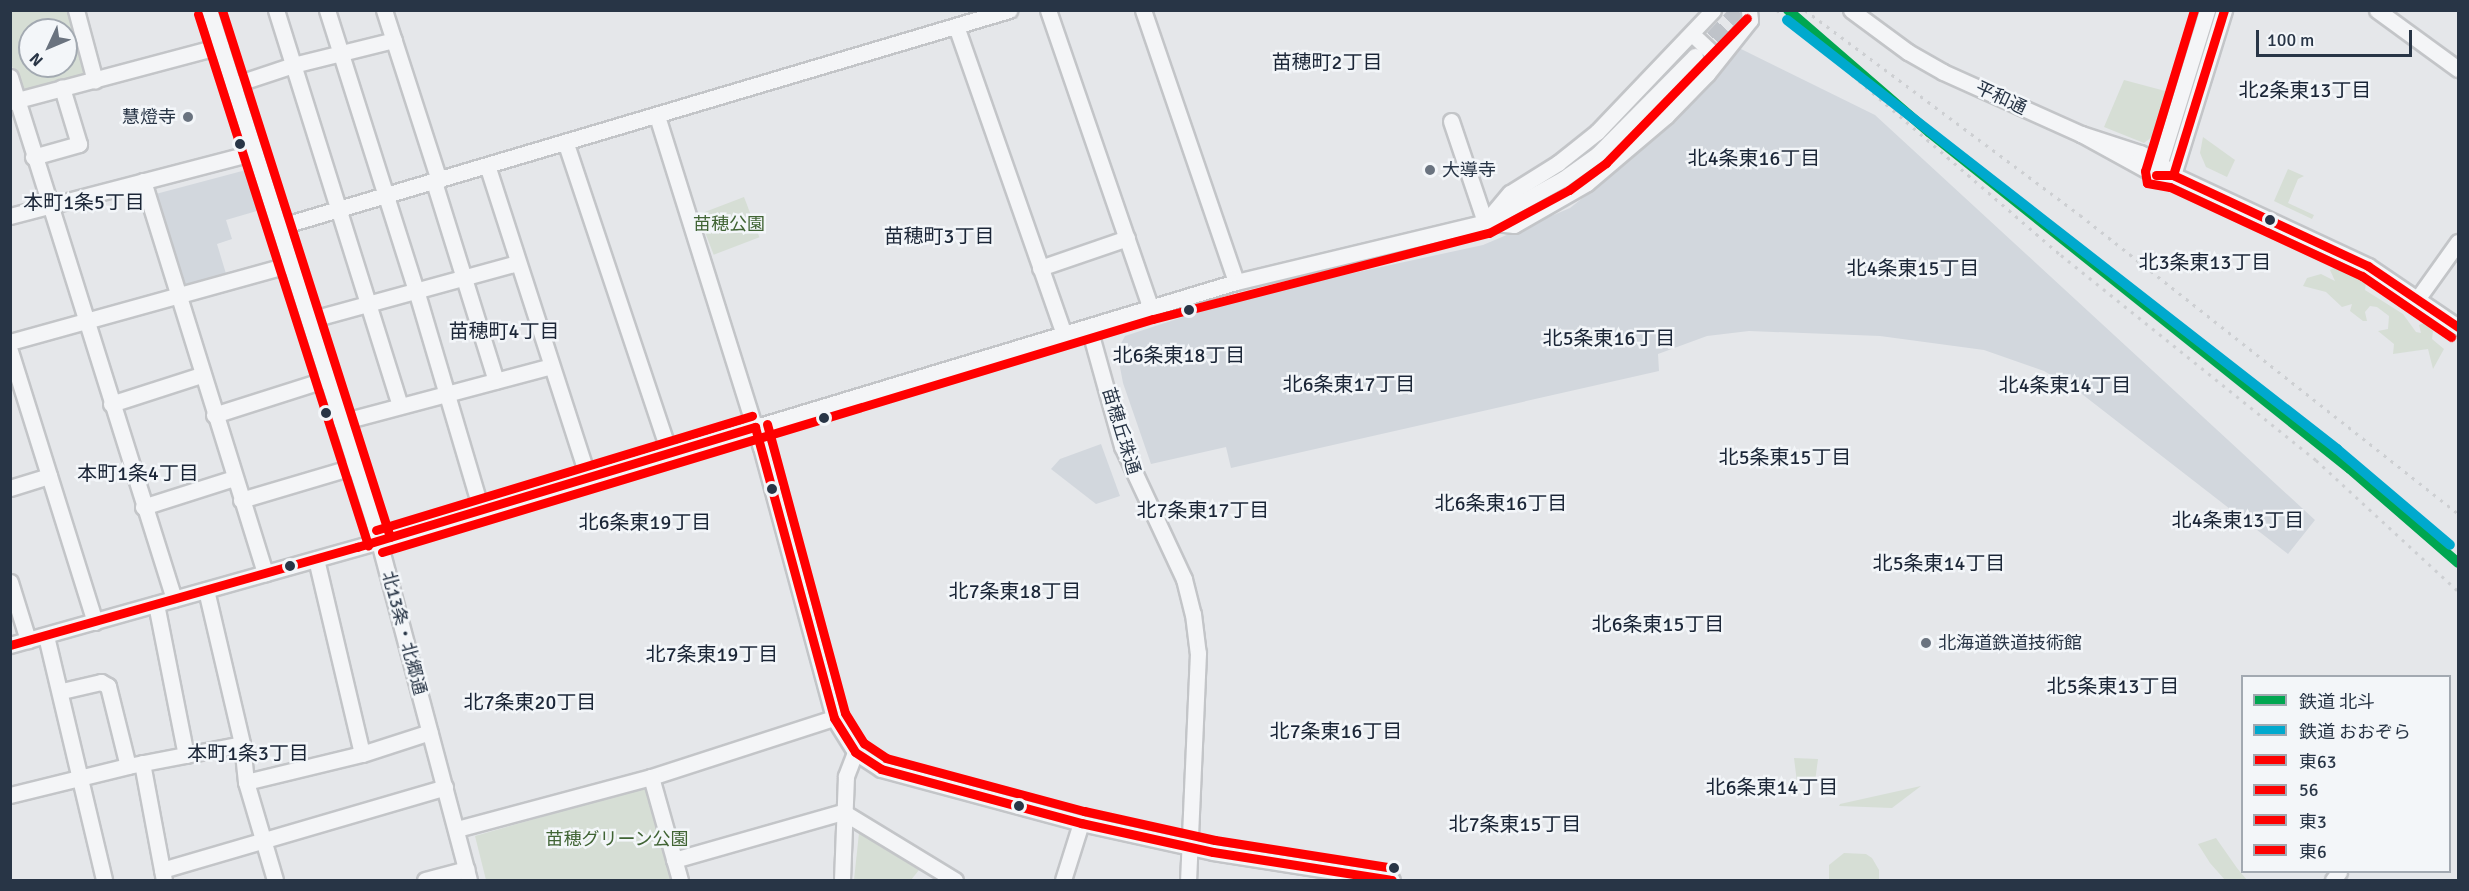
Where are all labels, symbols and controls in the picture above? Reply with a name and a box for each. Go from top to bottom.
north arrow [18,18,78,78]
scale bar [2259,18,2415,56]
text: 100 m [2267,29,2314,51]
text: N [25,48,48,70]
district label: 苗穂町2丁目 [1272,50,1382,74]
street label: 平和通 [1972,77,2030,119]
district label: 北2条東13丁目 [2239,78,2371,102]
place label: 慧燈寺 [122,106,176,128]
marker: 慧燈寺 [181,110,195,124]
unlabelled marker [234,138,246,150]
district label: 北4条東16丁目 [1688,146,1820,170]
place label: 大導寺 [1442,159,1496,181]
marker: 大導寺 [1423,163,1437,177]
district label: 本町1条5丁目 [23,190,145,214]
park label: 苗穂公園 [693,213,765,235]
unlabelled marker [2264,214,2276,226]
district label: 苗穂町3丁目 [884,224,994,248]
district label: 北3条東13丁目 [2139,250,2271,274]
district label: 北4条東15丁目 [1847,256,1979,280]
unlabelled marker [1183,304,1195,316]
district label: 苗穂町4丁目 [449,319,559,343]
district label: 北5条東16丁目 [1543,326,1675,350]
district label: 北6条東18丁目 [1113,343,1245,367]
district label: 北6条東17丁目 [1283,372,1415,396]
district label: 北4条東14丁目 [1999,373,2131,397]
street label: 苗穂丘珠通 [1098,385,1144,477]
unlabelled marker [320,407,332,419]
unlabelled marker [818,412,830,424]
district label: 北5条東15丁目 [1719,445,1851,469]
district label: 本町1条4丁目 [77,461,199,485]
unlabelled marker [766,483,778,495]
district label: 北6条東16丁目 [1435,491,1567,515]
district label: 北7条東17丁目 [1137,498,1269,522]
district label: 北4条東13丁目 [2172,508,2304,532]
district label: 北6条東19丁目 [579,510,711,534]
district label: 北5条東14丁目 [1873,551,2005,575]
unlabelled marker [284,560,296,572]
street label: 北13条・北郷通 [377,569,431,697]
district label: 北7条東18丁目 [949,579,1081,603]
district label: 北6条東15丁目 [1592,612,1724,636]
place label: 北海道鉄道技術館 [1938,632,2082,654]
marker: 北海道鉄道技術館 [1919,636,1933,650]
district label: 北7条東19丁目 [646,642,778,666]
district label: 北5条東13丁目 [2047,674,2179,698]
legend [2241,675,2451,873]
district label: 北7条東20丁目 [464,690,596,714]
text: 鉄道 北斗 [2299,691,2375,713]
district label: 北7条東16丁目 [1270,719,1402,743]
text: 鉄道 おおぞら [2299,721,2411,743]
district label: 本町1条3丁目 [187,741,309,765]
text: 東63 [2299,751,2336,773]
district label: 北6条東14丁目 [1706,775,1838,799]
text: 56 [2299,779,2318,801]
unlabelled marker [1013,800,1025,812]
text: 東3 [2299,811,2327,833]
district label: 北7条東15丁目 [1449,812,1581,836]
park label: 苗穂グリーン公園 [545,828,689,850]
text: 東6 [2299,841,2327,863]
unlabelled marker [1388,862,1400,874]

